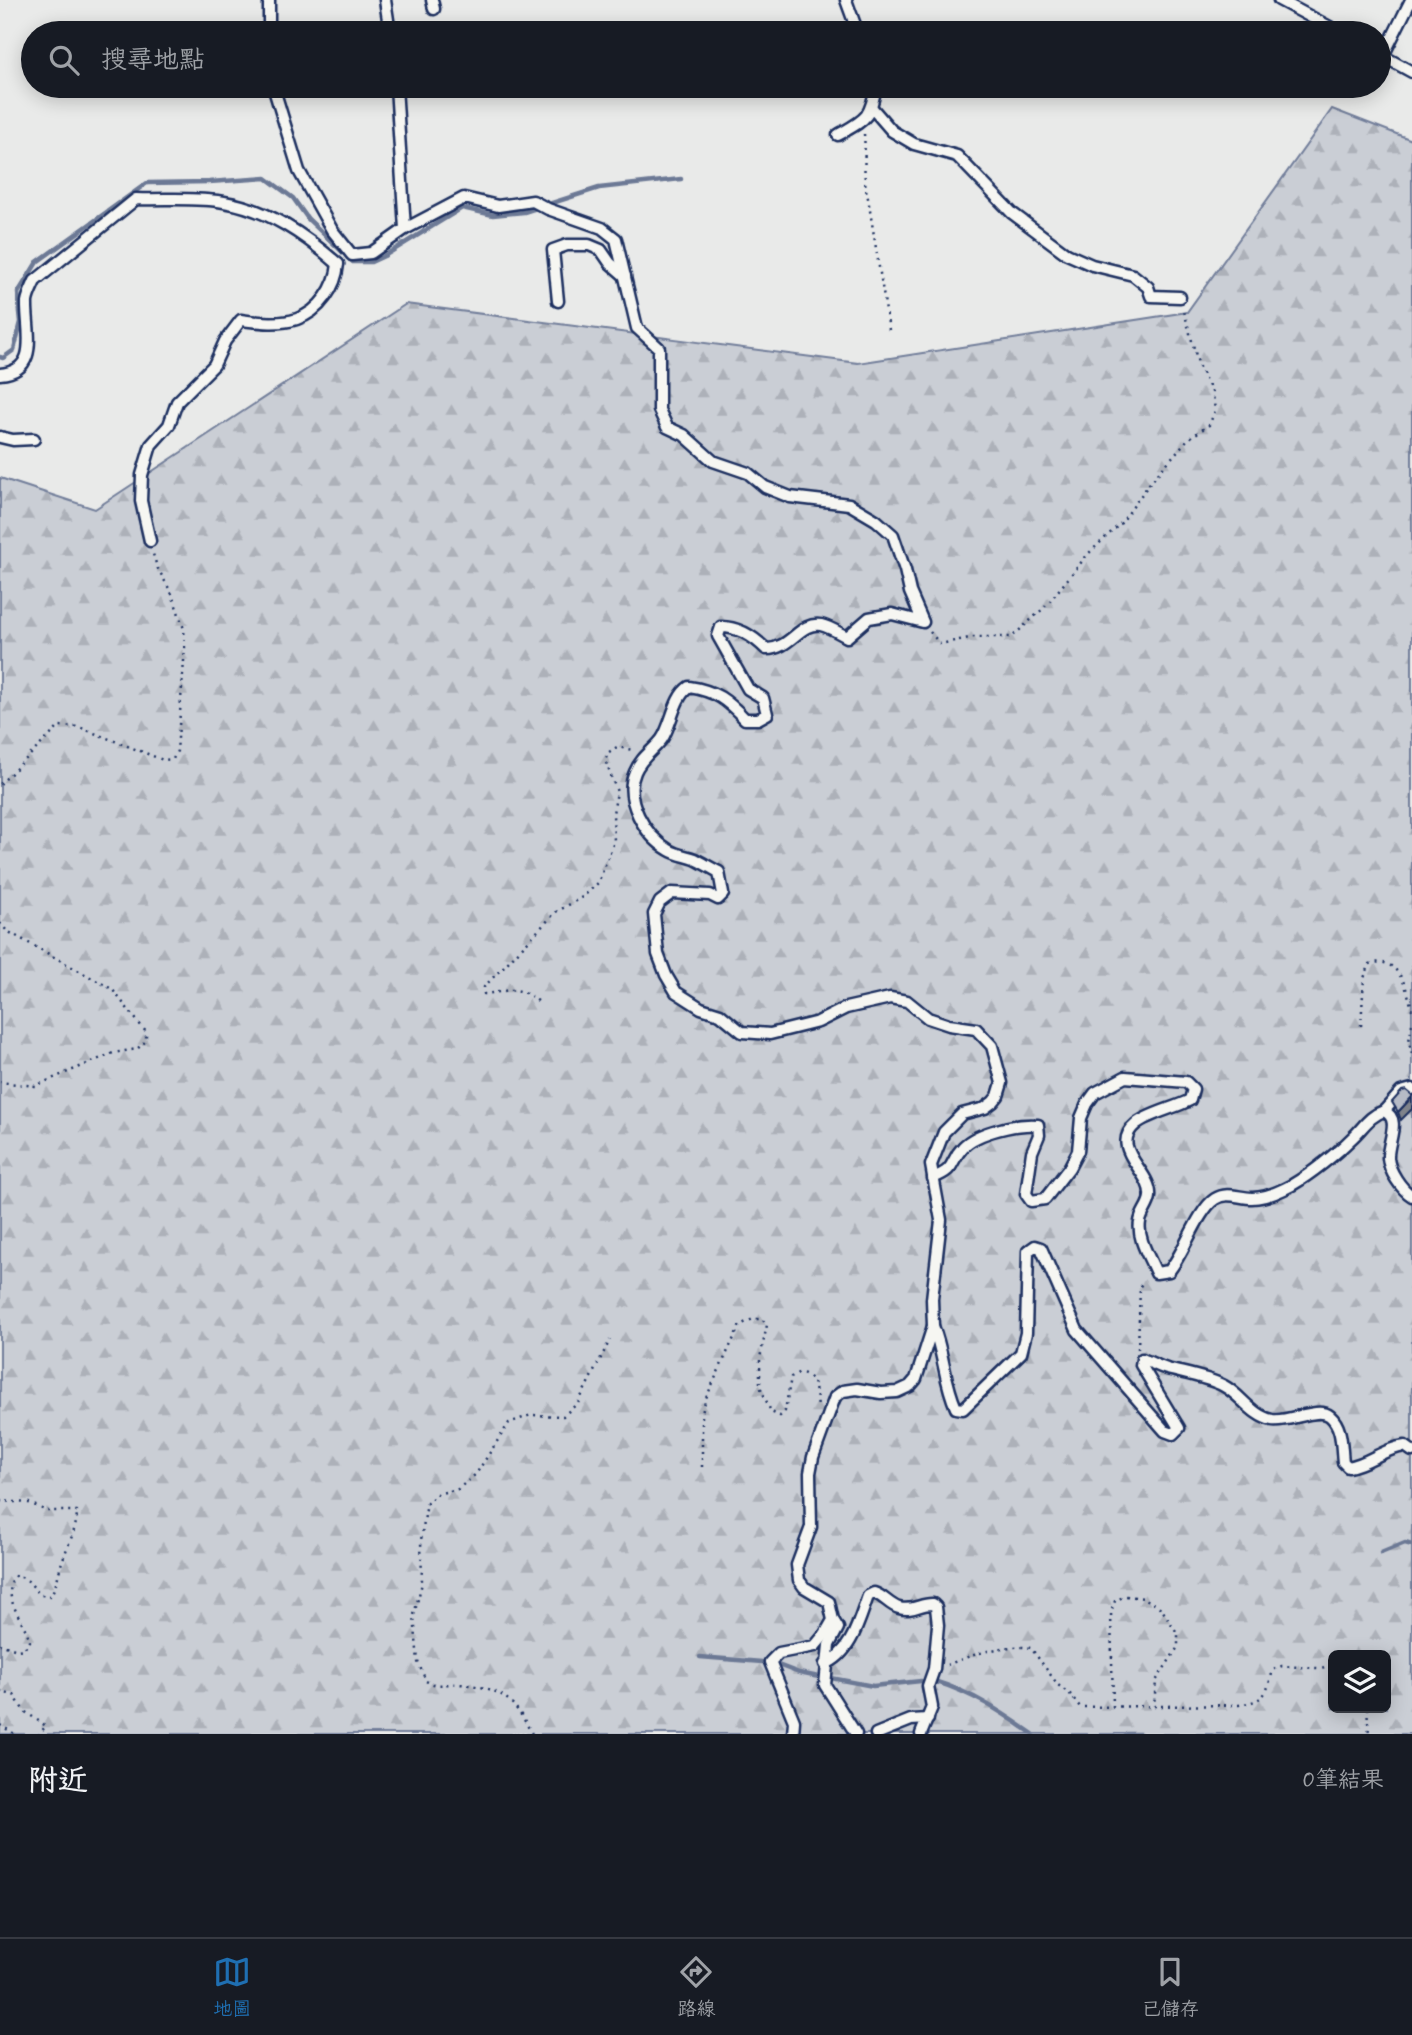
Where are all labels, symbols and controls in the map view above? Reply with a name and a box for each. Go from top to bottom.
search box [21,21,1391,98]
icon: search [45,41,83,79]
text: 搜尋地點 [101,44,205,78]
map controls [1328,1650,1391,1713]
button: layers [1328,1650,1391,1713]
text: 附近 [28,1762,88,1801]
text: 0筆結果 [1302,1766,1384,1796]
tab: 地圖 [213,1953,251,2022]
tab: 路線 [677,1953,716,2022]
tab: 已儲存 [1142,1953,1199,2022]

